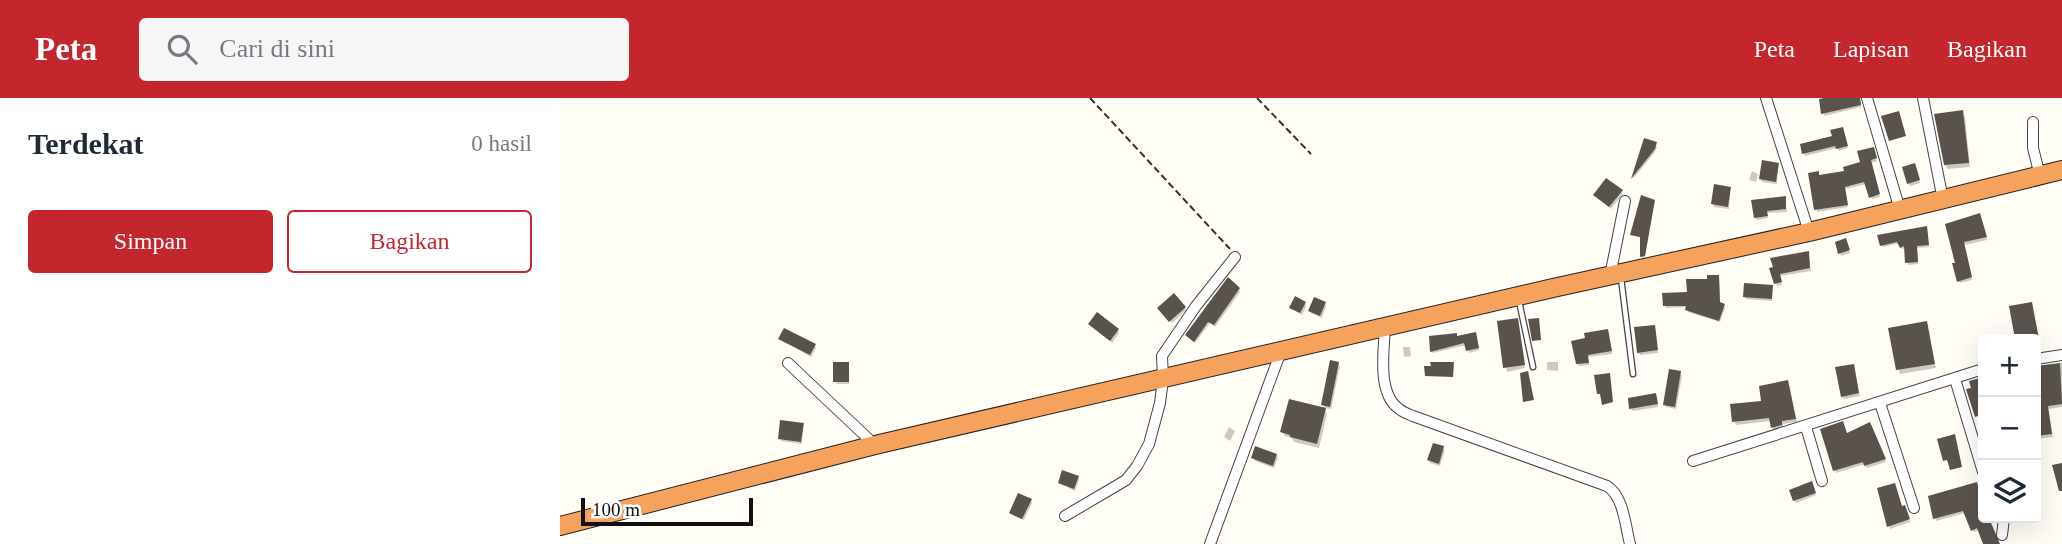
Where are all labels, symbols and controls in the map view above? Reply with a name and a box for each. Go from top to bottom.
search box [139,18,629,81]
icon: search [163,30,201,68]
text: Peta [35,31,97,67]
text: Cari di sini [219,34,335,63]
text: Peta [1754,36,1795,62]
text: Lapisan [1833,36,1909,62]
text: Bagikan [1947,36,2027,62]
text: Terdekat [28,127,144,160]
text: 0 hasil [471,131,532,156]
button: Simpan [28,210,273,273]
button: Bagikan [287,210,532,273]
map controls [1978,334,2041,523]
button: + [1978,334,2041,397]
button: − [1978,397,2041,460]
button: layers [1978,460,2041,523]
scale bar [581,495,752,527]
text: 100 m [592,499,640,520]

